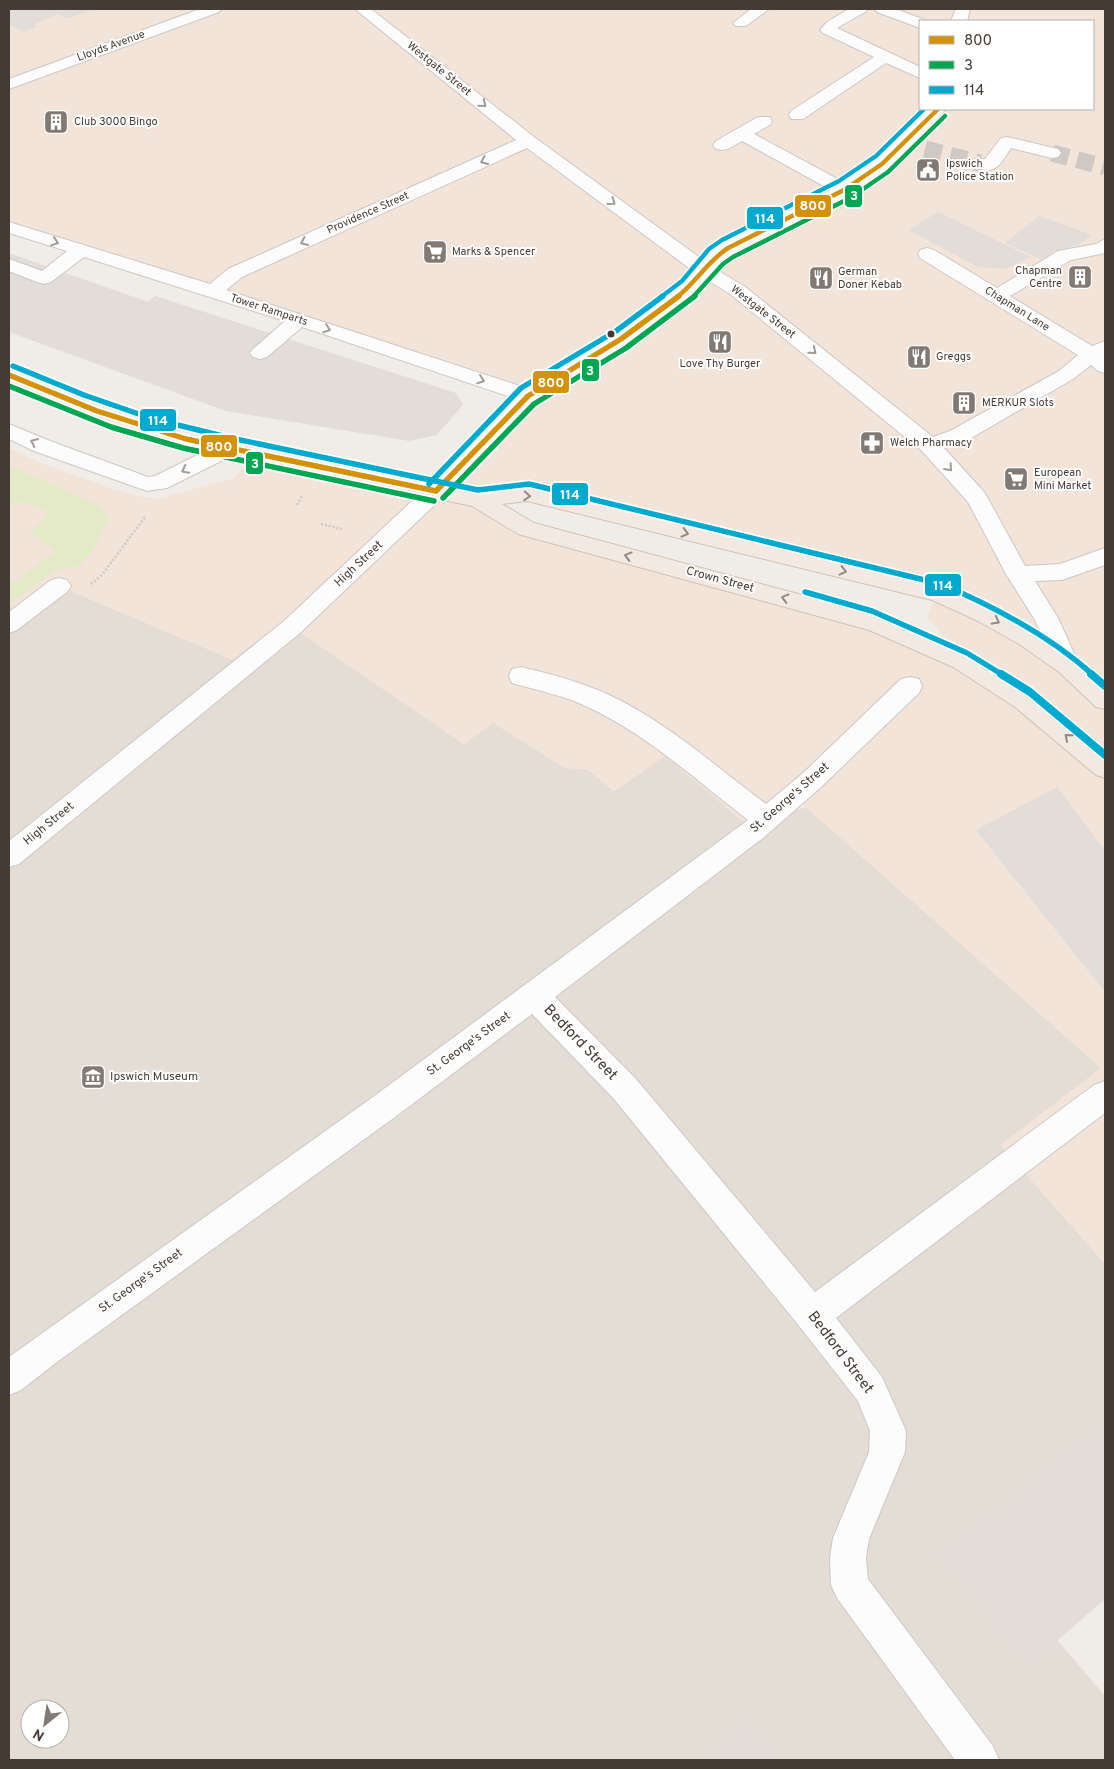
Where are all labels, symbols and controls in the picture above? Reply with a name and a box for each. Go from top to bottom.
legend [919,20,1094,110]
street label: Lloyds Avenue [75,27,147,65]
text: 800 [964,32,992,51]
street label: Westgate Street [404,39,474,99]
text: 3 [964,57,973,76]
text: 114 [964,82,984,101]
one-way arrow [477,98,486,107]
building icon: Club 3000 Bingo [43,109,69,135]
place label: Club 3000 Bingo [74,115,158,129]
one-way arrow [480,155,489,165]
public building icon: Ipswich Police Station [915,157,941,183]
place label: Ipswich Police Station [946,157,1014,184]
line badge: 3 [844,184,863,208]
text: 3 [850,188,858,205]
street label: Providence Street [325,189,411,237]
line badge: 800 [794,194,832,218]
one-way arrow [606,196,616,205]
text: 800 [799,198,827,215]
line badge: 114 [746,206,784,230]
text: 114 [755,211,775,228]
one-way arrow [300,236,309,247]
one-way arrow [50,237,59,247]
supermarket icon: Marks & Spencer [422,239,448,265]
place label: Marks & Spencer [452,245,536,259]
place label: Chapman Centre [1015,264,1062,291]
building icon: Chapman Centre [1067,264,1093,290]
restaurant icon: German Doner Kebab [808,265,834,291]
place label: German Doner Kebab [838,265,902,292]
street label: Westgate Street [728,282,798,342]
street label: Chapman Lane [982,283,1052,335]
street label: Tower Ramparts [228,291,310,329]
one-way arrow [322,323,330,333]
unlabelled marker [606,329,616,339]
restaurant icon: Love Thy Burger [707,329,733,355]
restaurant icon: Greggs [906,344,932,370]
one-way arrow [807,346,816,355]
place label: Greggs [936,350,971,364]
place label: Love Thy Burger [680,357,761,371]
line badge: 3 [581,358,600,382]
text: 3 [586,363,594,380]
line badge: 800 [532,370,570,394]
one-way arrow [476,374,484,384]
text: 800 [537,375,565,392]
building icon: MERKUR Slots [951,390,977,416]
place label: MERKUR Slots [982,396,1054,410]
line badge: 114 [139,408,177,432]
text: 114 [148,413,168,430]
pharmacy icon: Welch Pharmacy [859,430,885,456]
line badge: 800 [200,434,238,458]
place label: Welch Pharmacy [890,436,972,450]
one-way arrow [30,438,39,448]
text: 800 [205,439,233,456]
line badge: 3 [245,451,264,475]
text: 3 [251,456,259,473]
one-way arrow [943,462,952,471]
one-way arrow [182,464,191,474]
supermarket icon: European Mini Market [1003,466,1029,492]
place label: European Mini Market [1034,466,1091,493]
line badge: 114 [551,482,589,506]
text: 114 [560,487,580,504]
one-way arrow [523,490,531,501]
one-way arrow [680,527,689,538]
street label: High Street [331,537,387,591]
one-way arrow [623,551,632,562]
street label: Crown Street [684,563,756,597]
one-way arrow [838,565,847,576]
line badge: 114 [924,573,962,597]
text: 114 [933,578,953,595]
one-way arrow [781,593,789,603]
one-way arrow [991,615,1000,625]
one-way arrow [1065,734,1074,742]
street label: St. George's Street [747,759,833,837]
street label: High Street [20,799,78,849]
street label: Bedford Street [539,1001,621,1085]
street label: St. George's Street [424,1008,514,1080]
museum icon: Ipswich Museum [80,1064,106,1090]
place label: Ipswich Museum [110,1069,198,1085]
street label: St. George's Street [96,1245,186,1317]
street label: Bedford Street [803,1308,877,1398]
north arrow [20,1699,70,1749]
text: N [31,1724,48,1744]

